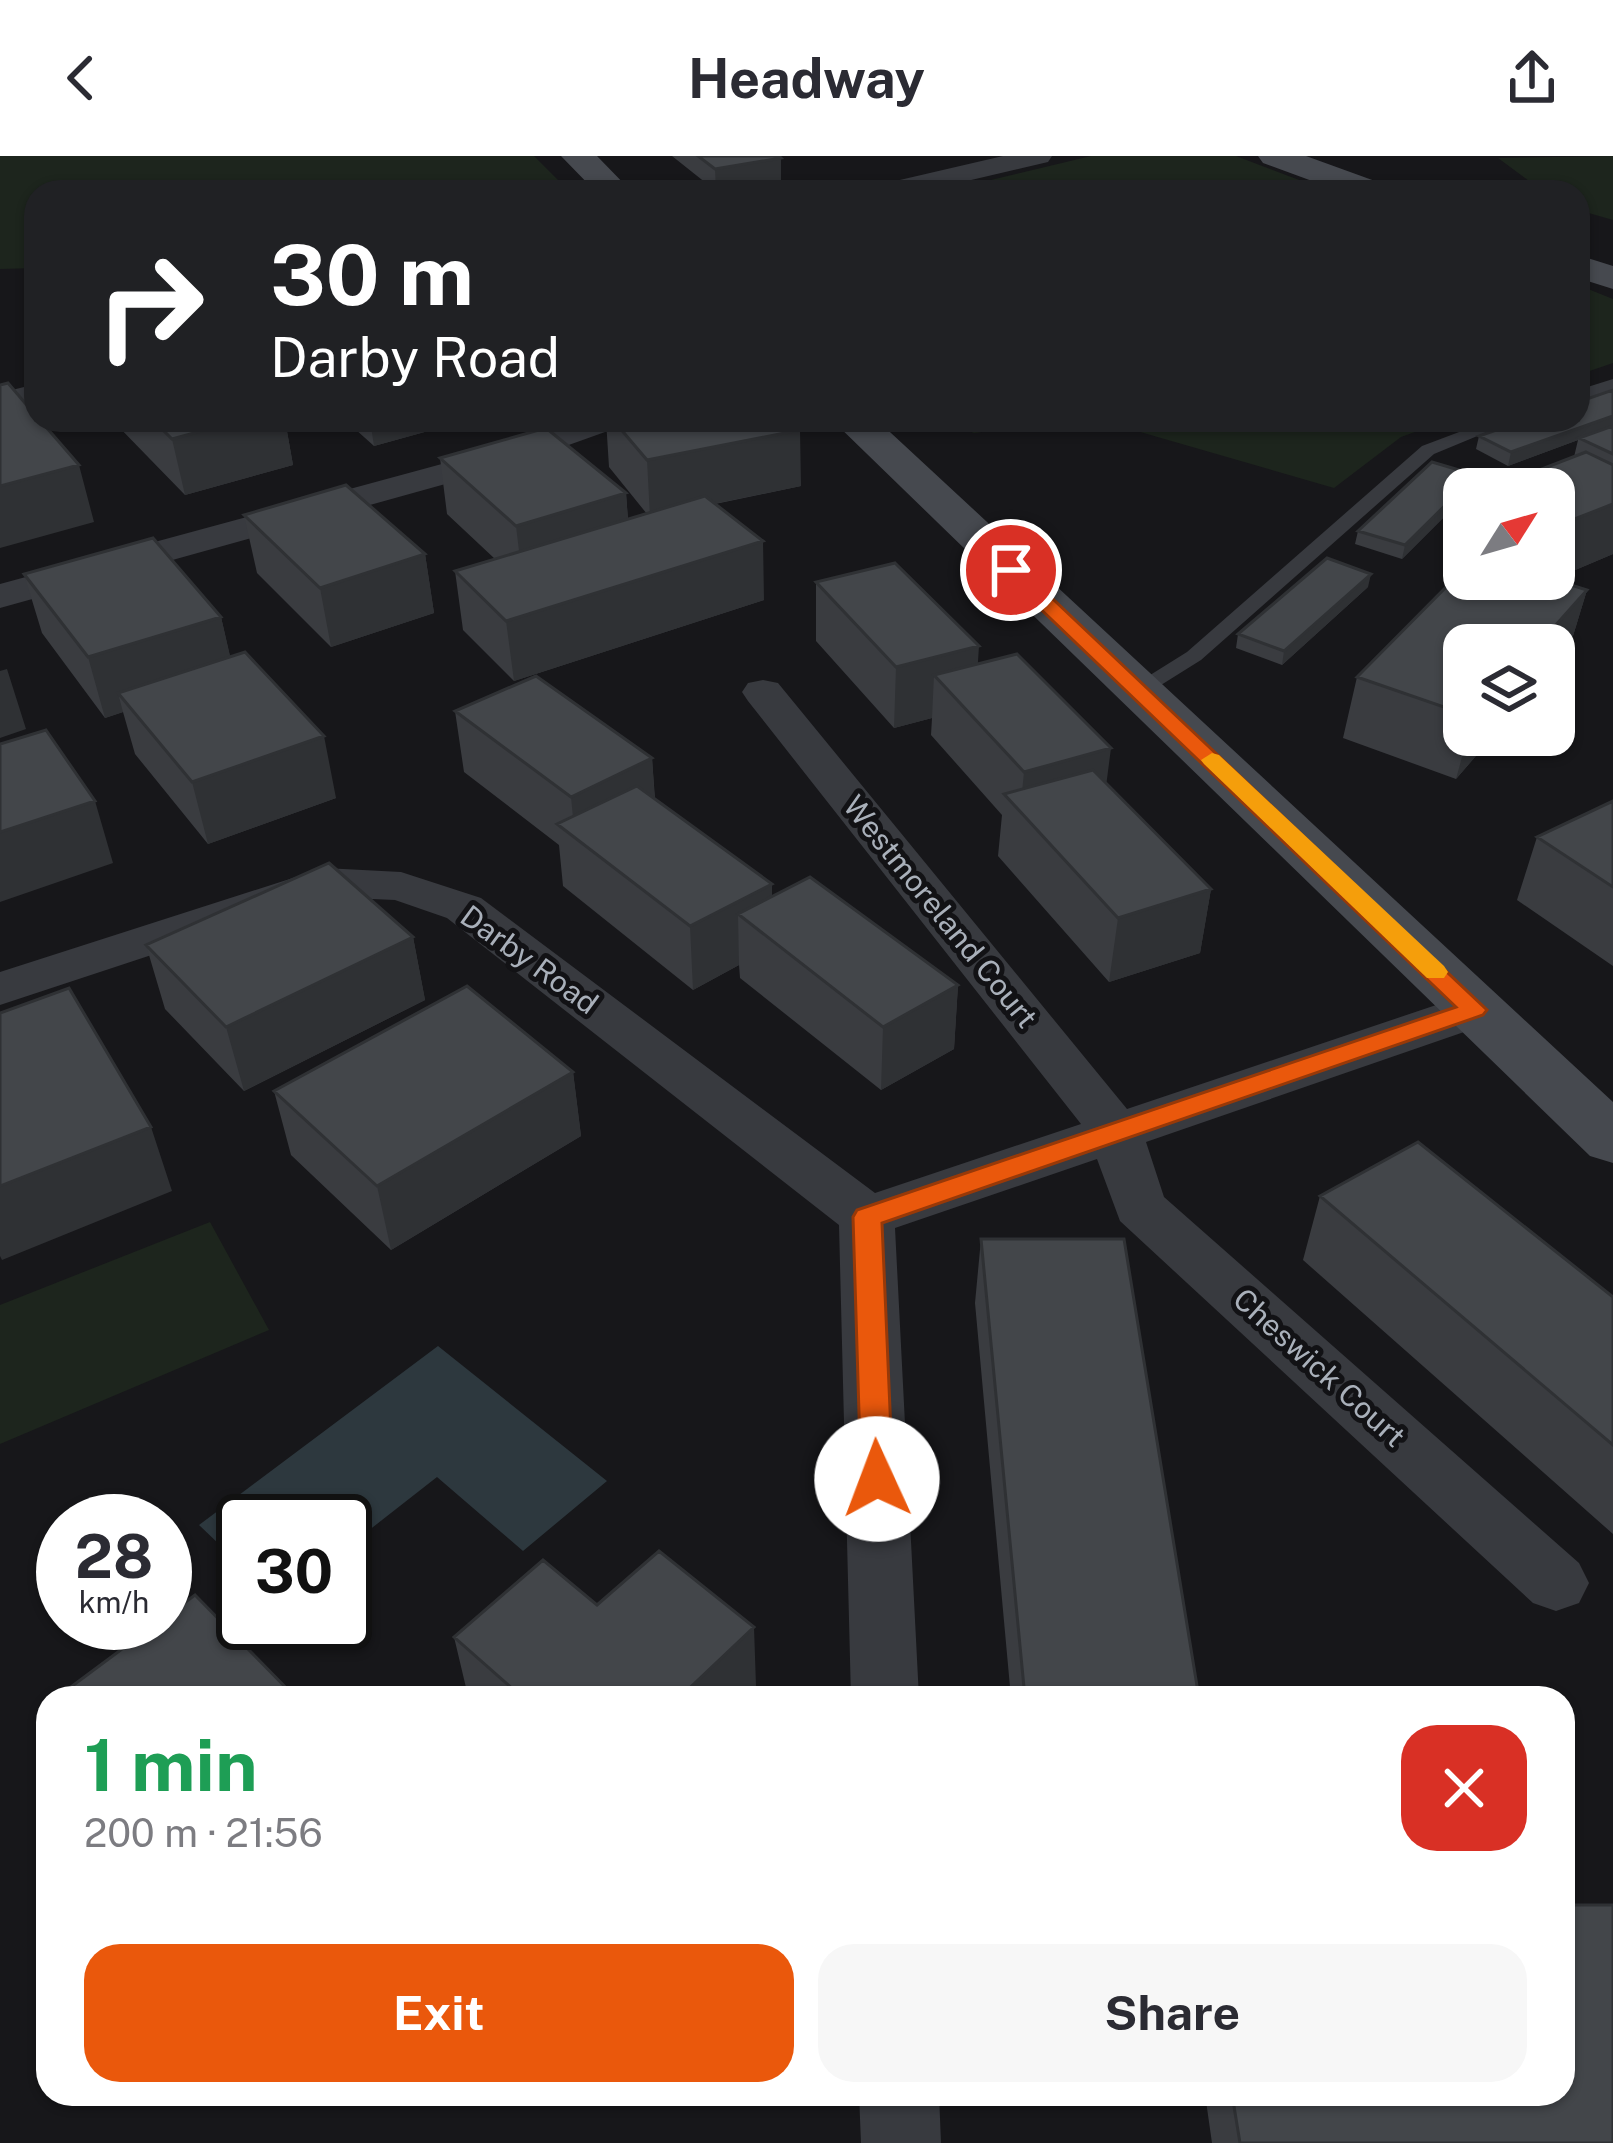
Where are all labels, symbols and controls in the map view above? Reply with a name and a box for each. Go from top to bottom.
icon: back [48,45,114,111]
icon: share [1499,45,1565,111]
text: Headway [688,47,925,110]
text: 30 m [270,225,474,324]
icon: right [72,228,228,384]
text: Darby Road [270,326,560,389]
north arrow [1443,468,1575,600]
map controls [1443,468,1575,756]
pin [960,519,1062,621]
icon: arrive [978,537,1044,603]
button: layers [1443,624,1575,756]
street label: Westmoreland Court [836,788,1045,1035]
street label: Darby Road [454,897,605,1021]
street label: Cheswick Court [1226,1281,1413,1454]
position arrow [814,1416,940,1542]
speed limit sign: 30 [216,1494,372,1650]
text: 28 [75,1521,153,1592]
text: km/h [79,1584,149,1620]
text: 1 min [84,1723,258,1807]
button: close [1401,1725,1527,1851]
text: 200 m · 21:56 [84,1810,323,1856]
button: Exit [84,1944,794,2082]
button: Share [818,1944,1527,2082]

